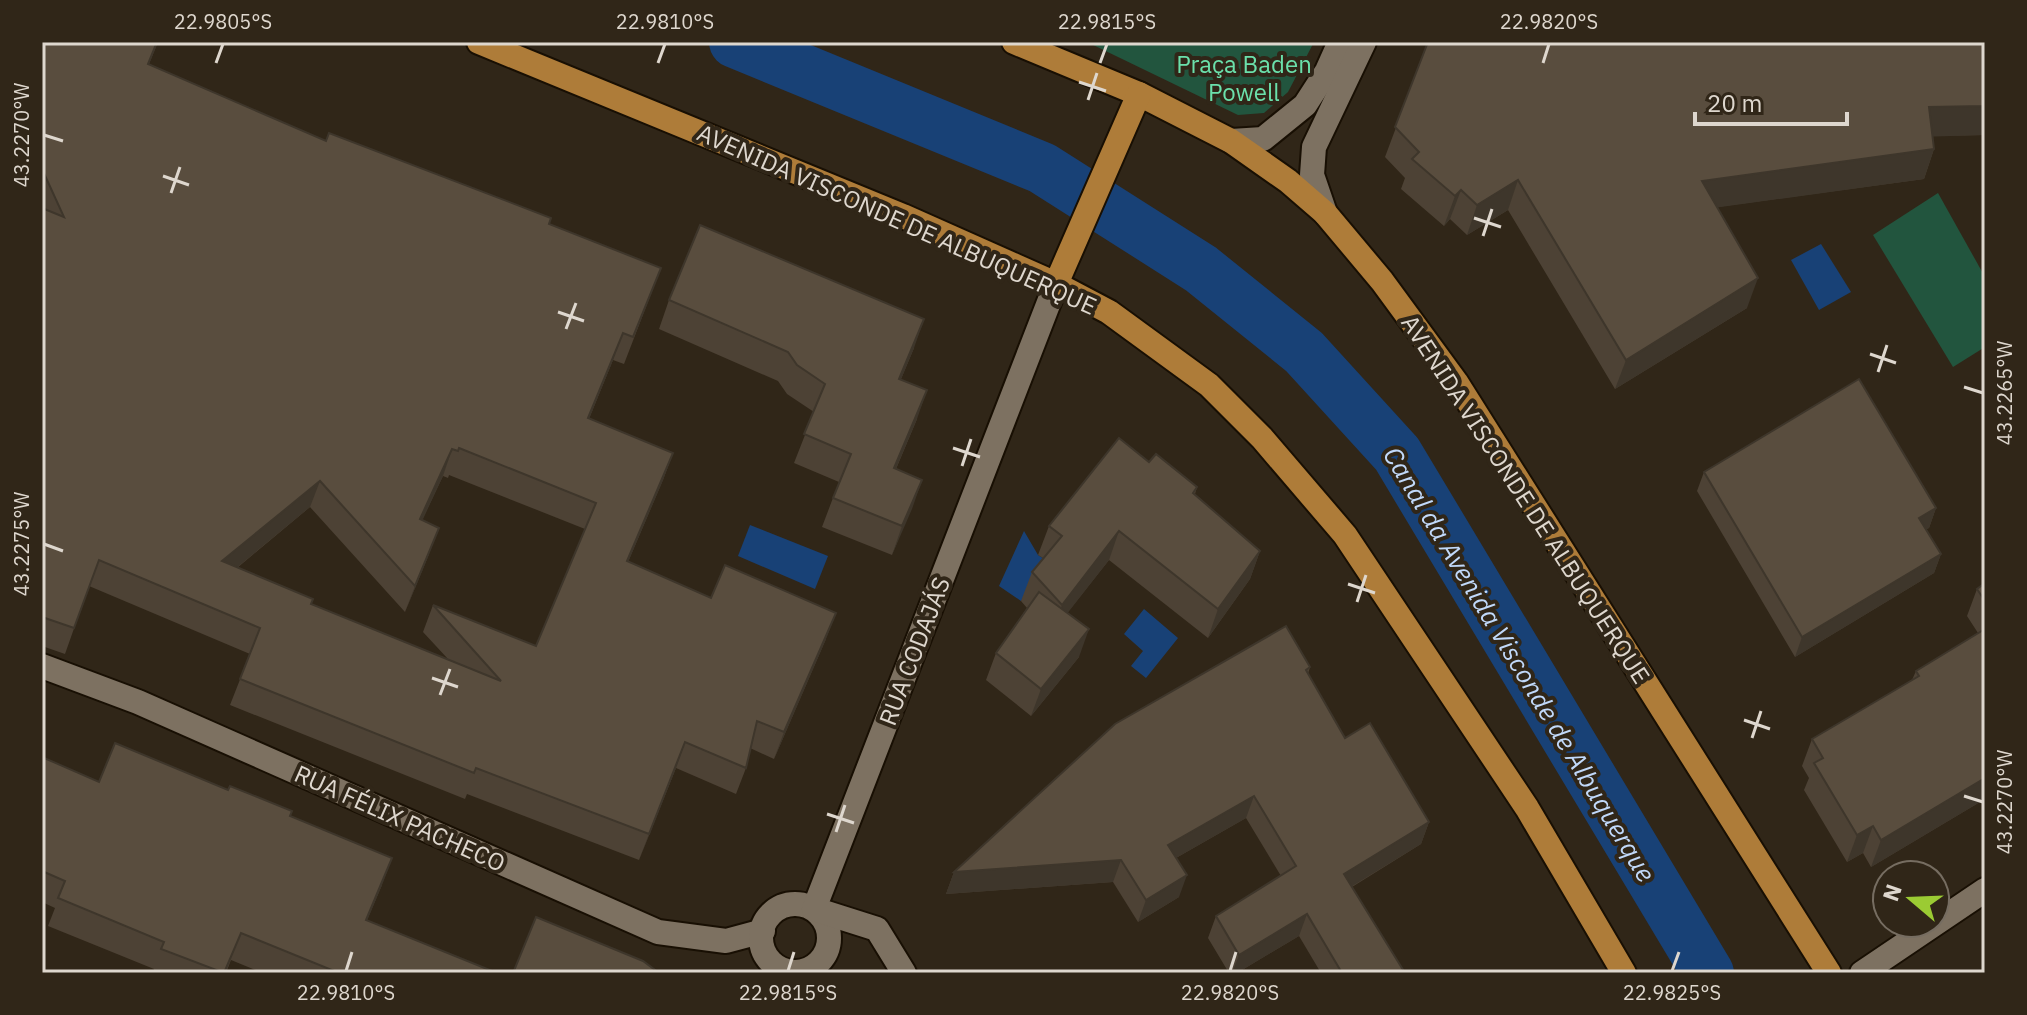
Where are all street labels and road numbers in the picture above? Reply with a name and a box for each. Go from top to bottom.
street label: AVENIDA VISCONDE DE ALBUQUERQUE [692,116,1102,322]
street label: AVENIDA VISCONDE DE ALBUQUERQUE [1394,308,1658,690]
street label: RUA CODAJÁS [871,572,957,730]
street label: RUA FÉLIX PACHECO [290,757,510,879]

